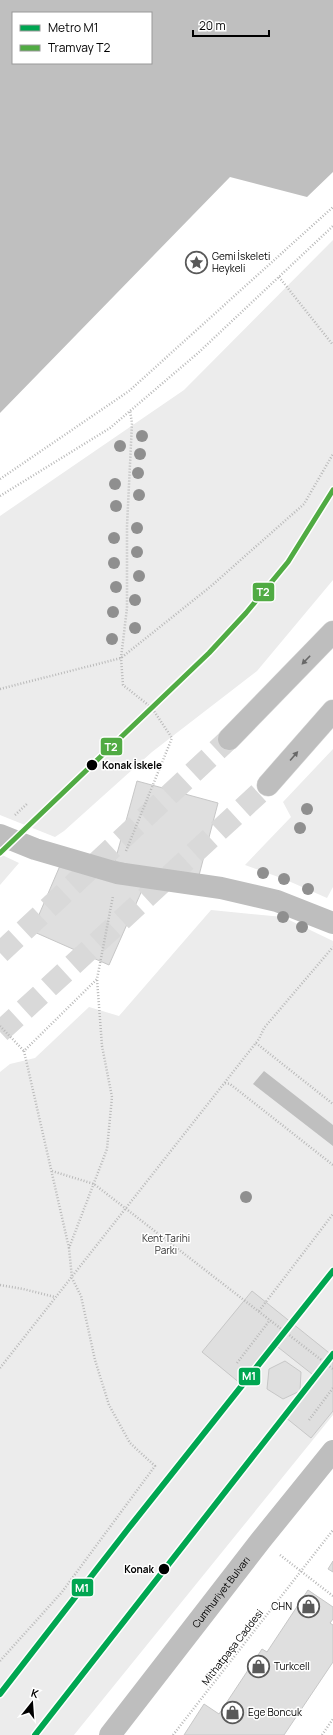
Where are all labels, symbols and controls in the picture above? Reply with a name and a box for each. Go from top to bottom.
legend [12,12,152,64]
scale bar [193,12,269,38]
text: 20 m [199,17,226,34]
text: Metro M1 [48,19,98,36]
text: Tramvay T2 [48,39,110,56]
place icon: Gemi İskeleti Heykeli [184,249,210,275]
place label: Gemi İskeleti Heykeli [212,249,270,275]
line badge: T2 [252,582,275,602]
text: T2 [256,584,270,599]
one-way arrow [301,655,311,665]
line badge: T2 [100,737,123,756]
text: T2 [104,739,118,754]
one-way arrow [289,750,298,761]
marker: Konak İskele [85,758,99,772]
place label: Konak İskele [102,758,162,772]
park label: Kent Tarihi Parkı [142,1231,190,1257]
line badge: M1 [238,1367,261,1386]
text: M1 [242,1368,256,1383]
street label: Cumhuriyet Bulvarı [189,1553,253,1631]
place label: Konak [124,1562,155,1576]
marker: Konak [157,1562,171,1576]
line badge: M1 [71,1578,94,1597]
text: M1 [75,1580,89,1595]
shop icon: CHN [295,1593,321,1619]
place label: CHN [271,1599,292,1613]
street label: Mithatpaşa Caddesi [198,1606,266,1688]
shop icon: Turkcell [246,1653,272,1679]
place label: Turkcell [274,1659,310,1673]
north arrow [12,1683,52,1723]
text: K [29,1685,42,1701]
shop icon: Ege Boncuk [219,1699,245,1725]
place label: Ege Boncuk [248,1705,303,1719]

